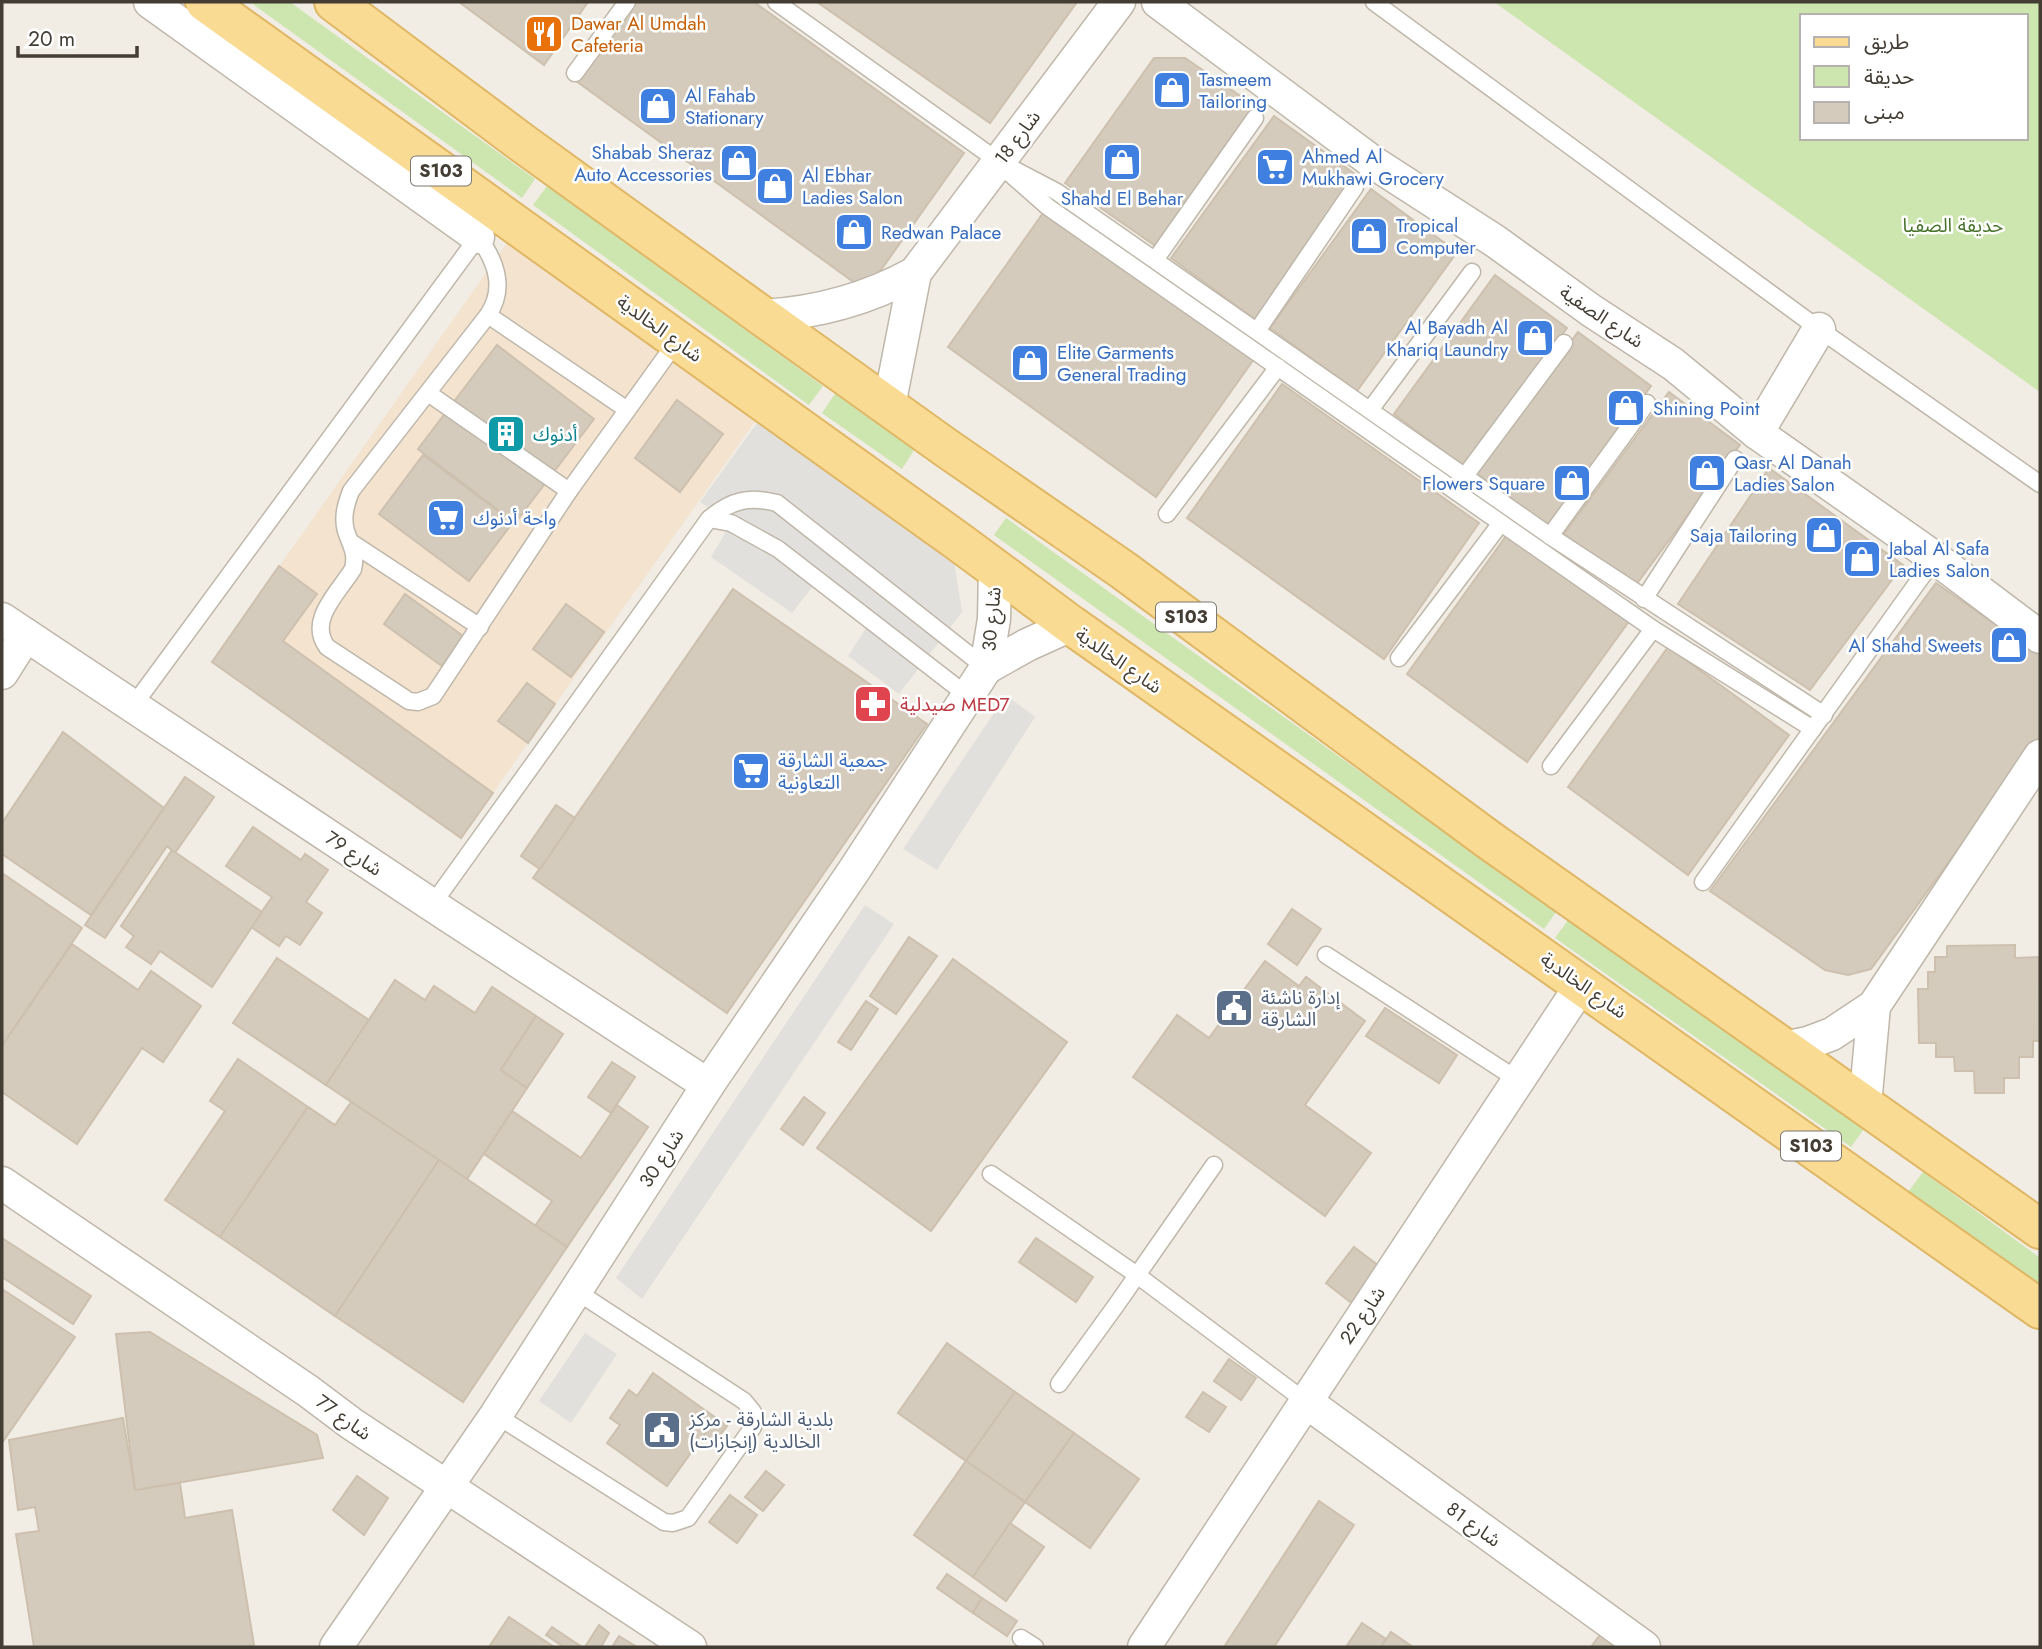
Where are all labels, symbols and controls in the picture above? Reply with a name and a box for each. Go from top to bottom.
place label: Dawar Al Umdah Cafeteria [571,10,707,59]
restaurant icon: Dawar Al Umdah Cafeteria [523,13,565,55]
scale bar [18,14,136,58]
legend [1800,14,2028,140]
text: 20 m [28,24,75,54]
text: طريق [1864,27,1909,57]
text: حديقة [1864,62,1914,92]
place label: Tasmeem Tailoring [1199,66,1272,115]
shop icon: Tasmeem Tailoring [1151,69,1193,111]
place label: Al Fahab Stationary [685,82,764,131]
shop icon: Al Fahab Stationary [637,85,679,127]
text: مبنى [1864,97,1905,127]
street label: شارع 18 [988,105,1047,170]
place label: Shabab Sheraz Auto Accessories [574,139,712,188]
shop icon: Shahd El Behar [1101,141,1143,183]
shop icon: Shabab Sheraz Auto Accessories [718,142,760,184]
place label: Ahmed Al Mukhawi Grocery [1302,143,1445,192]
supermarket icon: Ahmed Al Mukhawi Grocery [1254,146,1296,188]
road number: S103 [411,156,471,186]
place label: Al Ebhar Ladies Salon [802,162,903,211]
shop icon: Al Ebhar Ladies Salon [754,165,796,207]
place label: Shahd El Behar [1061,185,1184,212]
shop icon: Redwan Palace [833,211,875,253]
place label: Tropical Computer [1396,212,1476,261]
park label: حديقة الصفيا [1903,212,2003,239]
shop icon: Tropical Computer [1348,215,1390,257]
place label: Redwan Palace [881,219,1002,246]
street label: شارع الصفية [1554,278,1649,354]
street label: شارع الخالدية [611,288,708,369]
place label: Al Bayadh Al Khariq Laundry [1386,314,1509,363]
shop icon: Al Bayadh Al Khariq Laundry [1514,317,1556,359]
place label: Elite Garments General Trading [1057,339,1187,388]
shop icon: Elite Garments General Trading [1009,342,1051,384]
shop icon: Shining Point [1605,387,1647,429]
place label: Shining Point [1653,395,1760,422]
building icon: أدنوك [485,413,527,455]
place label: أدنوك [533,421,578,448]
place label: Qasr Al Danah Ladies Salon [1734,449,1852,498]
shop icon: Qasr Al Danah Ladies Salon [1686,452,1728,494]
shop icon: Flowers Square [1551,462,1593,504]
place label: Flowers Square [1422,470,1545,497]
supermarket icon: واحة أدنوك [425,497,467,539]
place label: واحة أدنوك [473,505,557,532]
shop icon: Saja Tailoring [1803,514,1845,556]
place label: Saja Tailoring [1690,522,1797,549]
place label: Jabal Al Safa Ladies Salon [1886,535,1990,584]
shop icon: Jabal Al Safa Ladies Salon [1841,538,1883,580]
street label: شارع 30 [975,586,1008,652]
road number: S103 [1156,602,1216,632]
street label: شارع الخالدية [1070,621,1167,700]
shop icon: Al Shahd Sweets [1988,624,2030,666]
place label: Al Shahd Sweets [1849,632,1982,659]
pharmacy icon: صيدلية MED7 [852,683,894,725]
place label: صيدلية MED7 [900,691,1010,718]
place label: جمعية الشارقة التعاونية [778,747,887,796]
supermarket icon: جمعية الشارقة التعاونية [730,750,772,792]
street label: شارع 79 [320,824,388,882]
street label: شارع الخالدية [1535,946,1632,1025]
place label: إدارة ناشئة الشارقة [1261,984,1341,1033]
public building icon: إدارة ناشئة الشارقة [1213,987,1255,1029]
street label: شارع 30 [633,1124,690,1193]
road number: S103 [1781,1132,1841,1161]
street label: شارع 22 [1333,1281,1392,1350]
street label: شارع 77 [310,1388,377,1447]
place label: بلدية الشارقة - مركز الخالدية (إنجازات) [688,1406,833,1455]
public building icon: بلدية الشارقة - مركز الخالدية (إنجازات) [641,1409,683,1451]
street label: شارع 81 [1441,1495,1507,1553]

